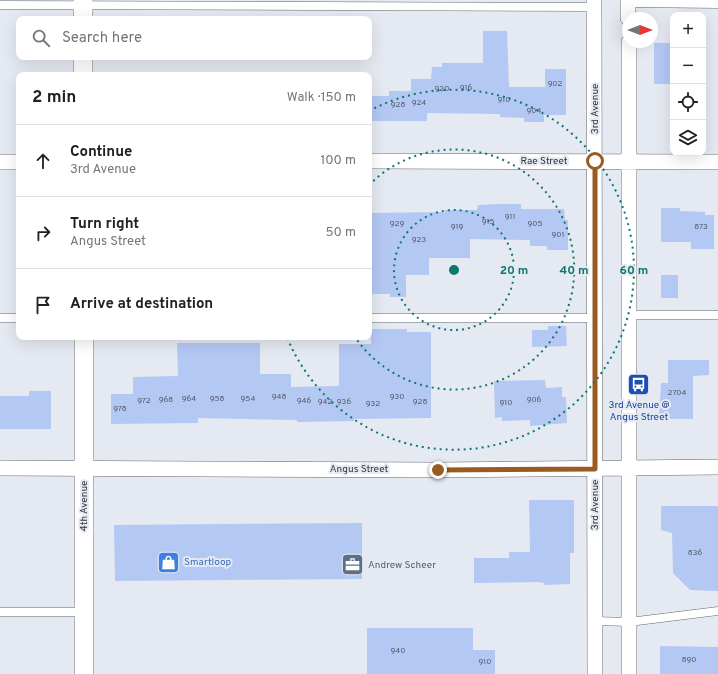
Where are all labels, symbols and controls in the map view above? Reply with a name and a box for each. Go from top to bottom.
north arrow [622,12,658,48]
map controls [670,12,706,156]
button: + [670,12,706,48]
search box [16,16,372,60]
icon: search [30,27,52,49]
text: Search here [62,29,142,48]
button: − [670,48,706,84]
house number: 902 [548,79,562,89]
house number: 916 [460,83,472,93]
house number: 920 [435,84,449,94]
street label: 3rd Avenue [589,84,602,134]
button: locate [670,84,706,120]
text: 2 min [32,87,76,109]
text: Walk · 150 m [287,90,356,106]
house number: 910 [498,95,510,105]
house number: 924 [412,98,426,108]
house number: 928 [391,100,405,110]
house number: 904 [527,106,541,116]
button: layers [670,120,706,156]
text: Continue [70,143,132,162]
icon: ahead [32,150,54,172]
route start [586,152,604,170]
text: 100 m [320,153,356,169]
street label: Rae Street [520,155,568,168]
text: 3rd Avenue [70,162,136,178]
house number: 911 [505,212,515,222]
text: Turn right [70,215,139,234]
house number: 915 [482,217,494,227]
house number: 929 [390,219,404,229]
house number: 905 [528,219,542,229]
icon: right [32,222,54,244]
house number: 919 [451,222,463,232]
house number: 873 [694,222,708,232]
text: 50 m [326,225,356,241]
house number: 901 [552,230,564,240]
text: Angus Street [70,234,146,250]
house number: 923 [412,235,426,245]
centre of rings [447,263,461,277]
text: 20 m [500,263,528,279]
text: 40 m [559,263,589,279]
text: 60 m [620,263,648,279]
icon: arrive [32,294,54,316]
text: Arrive at destination [70,295,213,314]
bus stop icon: 3rd Avenue @ Angus Street [626,372,652,398]
house number: 2704 [668,388,686,398]
house number: 948 [272,392,286,402]
house number: 930 [390,392,404,402]
house number: 964 [182,394,196,404]
house number: 958 [210,394,224,404]
house number: 954 [241,394,255,404]
house number: 968 [159,395,173,405]
house number: 906 [527,395,542,405]
house number: 972 [137,396,151,406]
house number: 946 [297,396,311,406]
house number: 942 [318,397,332,407]
house number: 936 [337,397,351,407]
house number: 928 [413,397,427,407]
house number: 910 [500,398,512,408]
house number: 932 [366,399,380,409]
place label: 3rd Avenue @ Angus Street [608,399,670,424]
house number: 978 [113,404,127,414]
route end [429,461,447,479]
street label: Angus Street [330,463,388,476]
street label: 3rd Avenue [589,480,602,530]
street label: 4th Avenue [78,481,91,531]
house number: 836 [688,548,702,558]
shop icon: Smartloop [155,549,181,575]
office icon: Andrew Scheer [340,552,366,578]
place label: Smartloop [184,556,231,569]
place label: Andrew Scheer [368,559,436,572]
house number: 940 [391,646,405,656]
house number: 890 [682,655,696,665]
house number: 910 [479,657,491,667]

